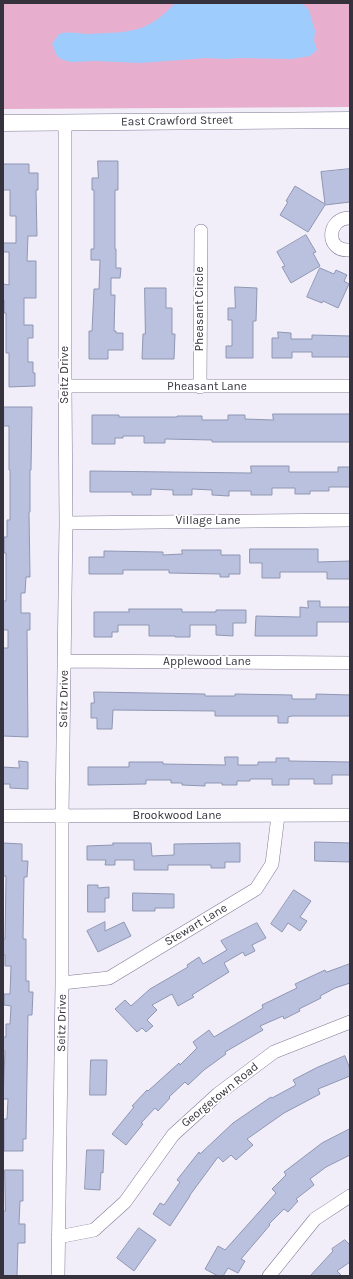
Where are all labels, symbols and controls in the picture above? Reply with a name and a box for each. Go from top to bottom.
street label: East Crawford Street [121,113,233,129]
street label: Pheasant Circle [193,266,207,352]
street label: Seitz Drive [58,346,72,404]
street label: Pheasant Lane [167,380,247,394]
street label: Village Lane [175,514,241,528]
street label: Applewood Lane [163,655,251,669]
street label: Seitz Drive [56,670,72,728]
street label: Brookwood Lane [132,809,222,823]
street label: Stewart Lane [162,901,230,949]
street label: Seitz Drive [54,994,70,1052]
street label: Georgetown Road [179,1060,261,1130]

